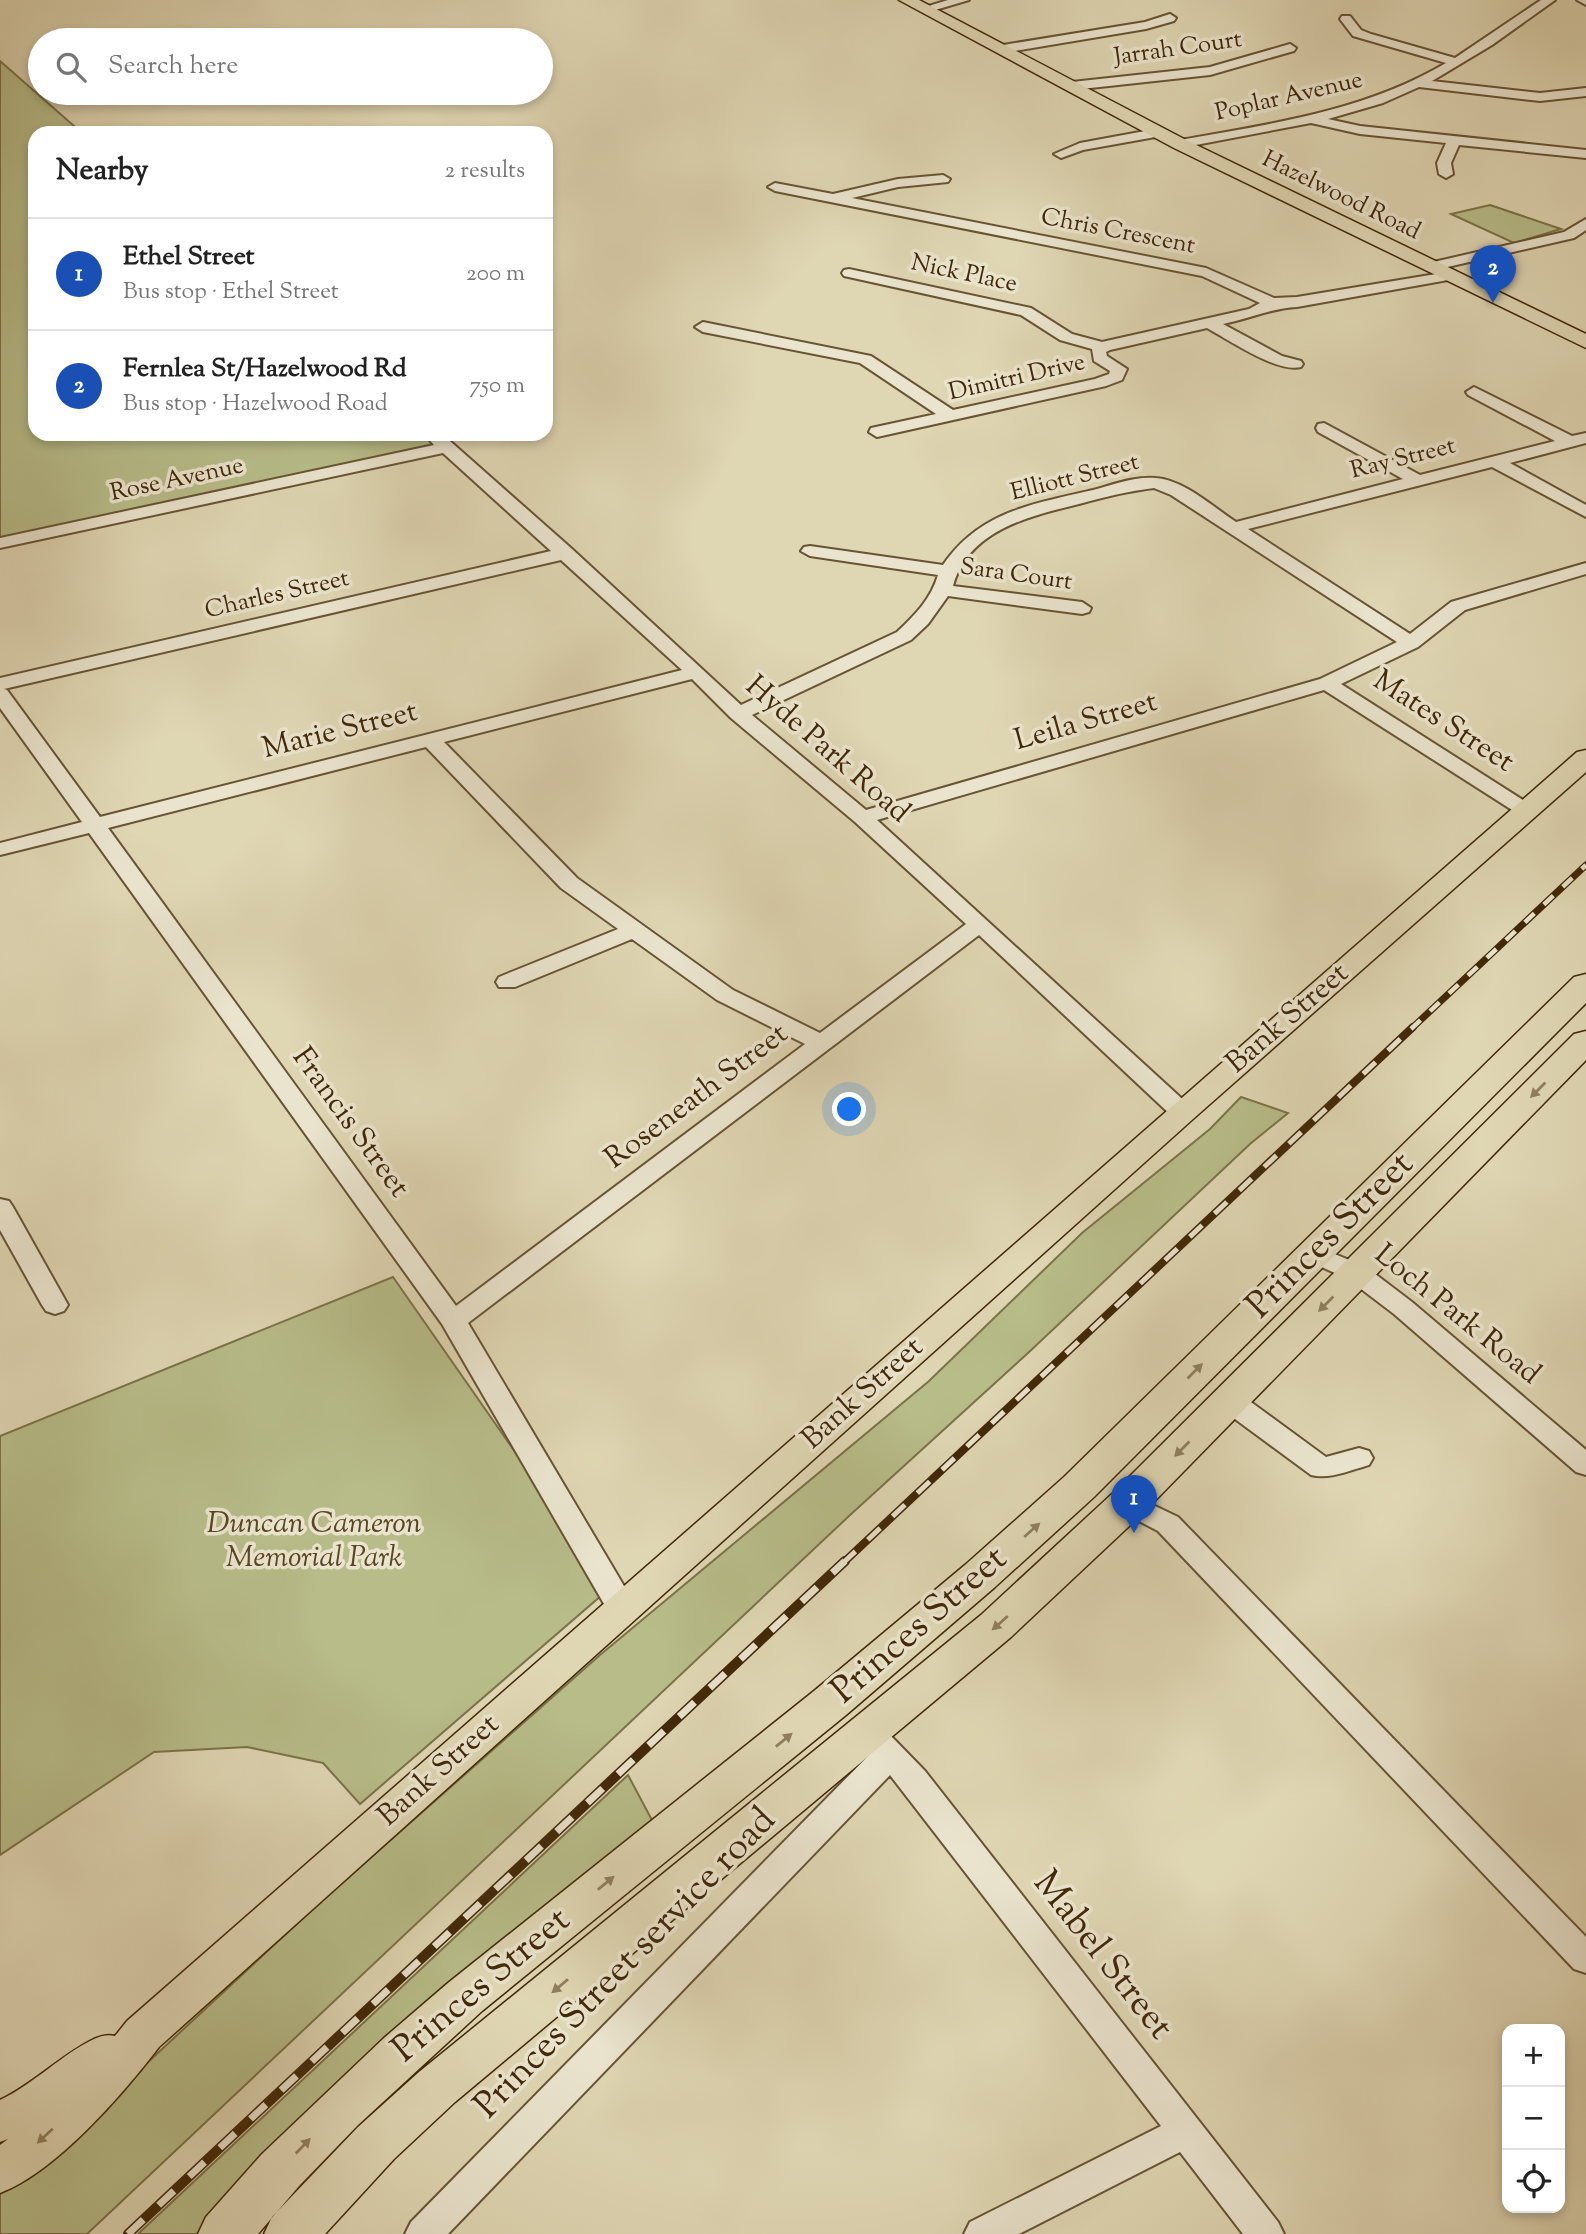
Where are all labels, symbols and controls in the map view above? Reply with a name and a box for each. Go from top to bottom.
street label: Jarrah Court [1110,23,1244,75]
search box [28,28,553,105]
icon: search [52,48,90,86]
text: Search here [108,48,238,85]
street label: Poplar Avenue [1212,64,1366,130]
street label: Hazelwood Road [1256,143,1426,249]
text: Nearby [56,150,148,193]
text: 2 results [445,155,525,188]
street label: Chris Crescent [1038,200,1198,264]
text: Ethel Street [123,239,255,276]
pin: 2 [1470,245,1516,303]
street label: Nick Place [908,246,1020,302]
text: 1 [75,258,83,291]
text: 200 m [466,258,525,291]
text: Bus stop · Ethel Street [123,276,339,309]
street label: Dimitri Drive [945,346,1089,410]
text: Fernlea St/Hazelwood Rd [123,351,407,388]
text: 2 [74,370,84,403]
text: 750 m [470,370,525,403]
text: Bus stop · Hazelwood Road [123,388,388,421]
street label: Ray Street [1347,430,1459,488]
street label: Elliott Street [1007,446,1143,510]
street label: Rose Avenue [107,449,247,511]
street label: Sara Court [958,550,1074,600]
street label: Charles Street [201,562,353,628]
street label: Mates Street [1364,660,1522,784]
street label: Hyde Park Road [735,666,919,834]
street label: Leila Street [1010,681,1162,763]
street label: Marie Street [258,691,422,771]
street label: Bank Street [1217,953,1359,1085]
street label: Roseneath Street [596,1014,798,1180]
street label: Francis Street [281,1039,419,1207]
one-way arrow [1530,1082,1546,1098]
your location [832,1092,866,1126]
street label: Princes Street [1235,1140,1427,1332]
street label: Loch Park Road [1365,1234,1549,1396]
one-way arrow [1319,1295,1335,1312]
street label: Bank Street [793,1328,933,1460]
one-way arrow [1186,1364,1203,1380]
one-way arrow [1174,1441,1190,1457]
pin: 1 [1111,1475,1157,1533]
park label: Duncan Cameron Memorial Park [207,1503,421,1580]
one-way arrow [1023,1522,1040,1538]
street label: Princes Street [820,1534,1020,1718]
one-way arrow [992,1614,1009,1630]
street label: Bank Street [369,1705,509,1837]
one-way arrow [774,1733,792,1748]
street label: Princes Street service road [466,1799,786,2129]
street label: Mabel Street [1019,1860,1186,2052]
one-way arrow [598,1876,615,1891]
street label: Princes Street [384,1899,580,2073]
one-way arrow [551,1978,568,1993]
map controls [1502,2024,1565,2213]
button: + [1502,2024,1565,2087]
button: − [1502,2087,1565,2150]
one-way arrow [37,2127,54,2143]
one-way arrow [295,2138,312,2155]
button: locate [1502,2150,1565,2213]

